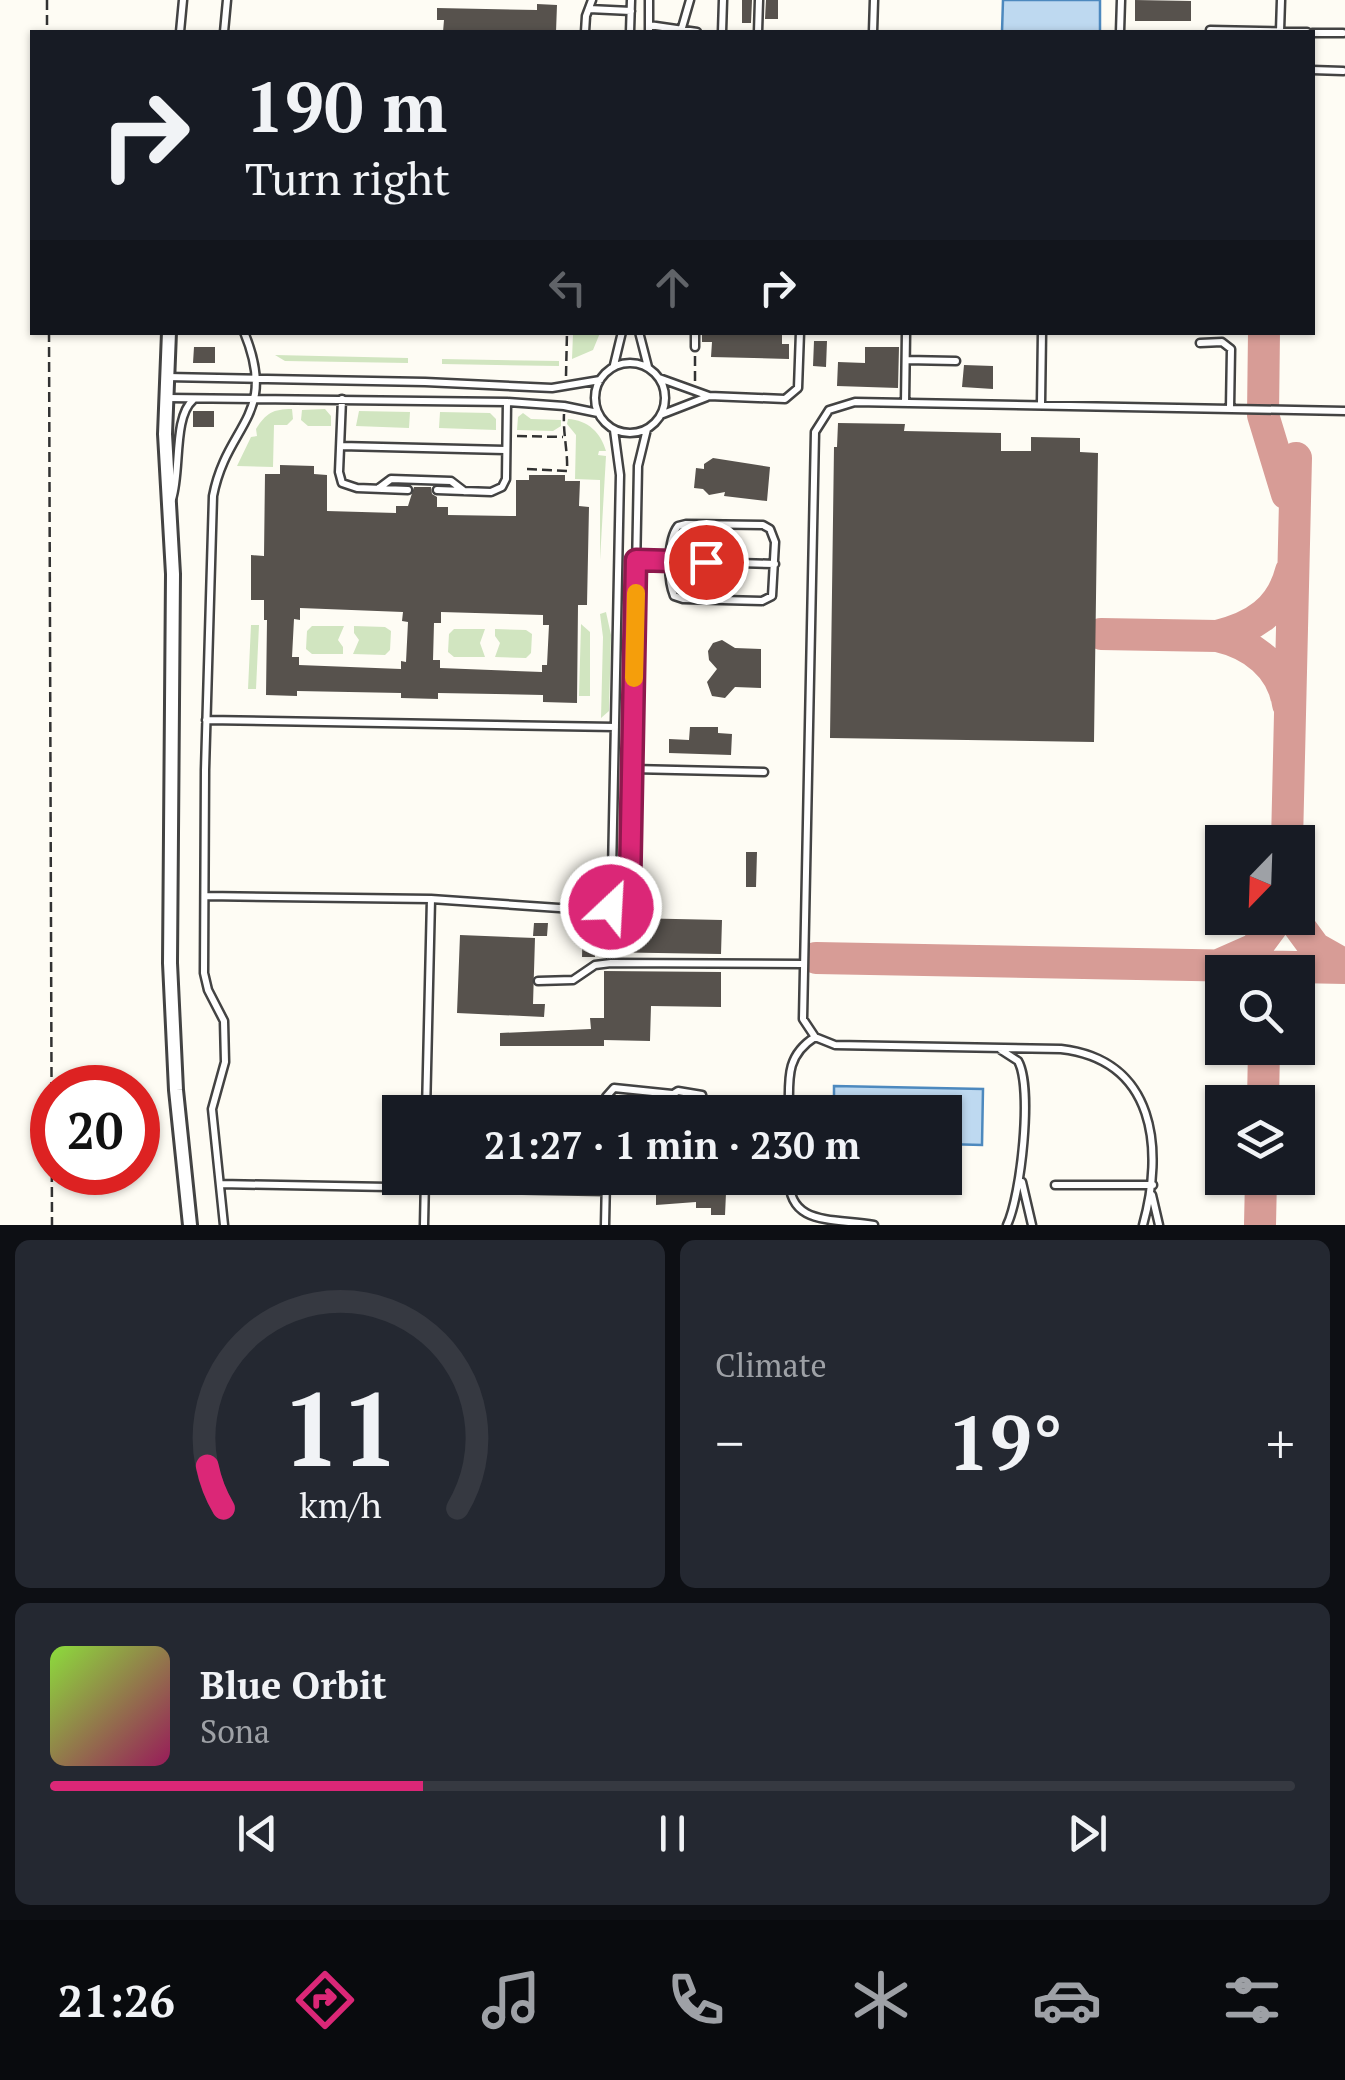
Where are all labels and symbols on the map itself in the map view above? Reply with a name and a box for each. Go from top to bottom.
pin [664,520,749,605]
north arrow [1205,825,1315,935]
position arrow [559,855,663,959]
speed limit sign: 20 [30,1065,160,1195]

